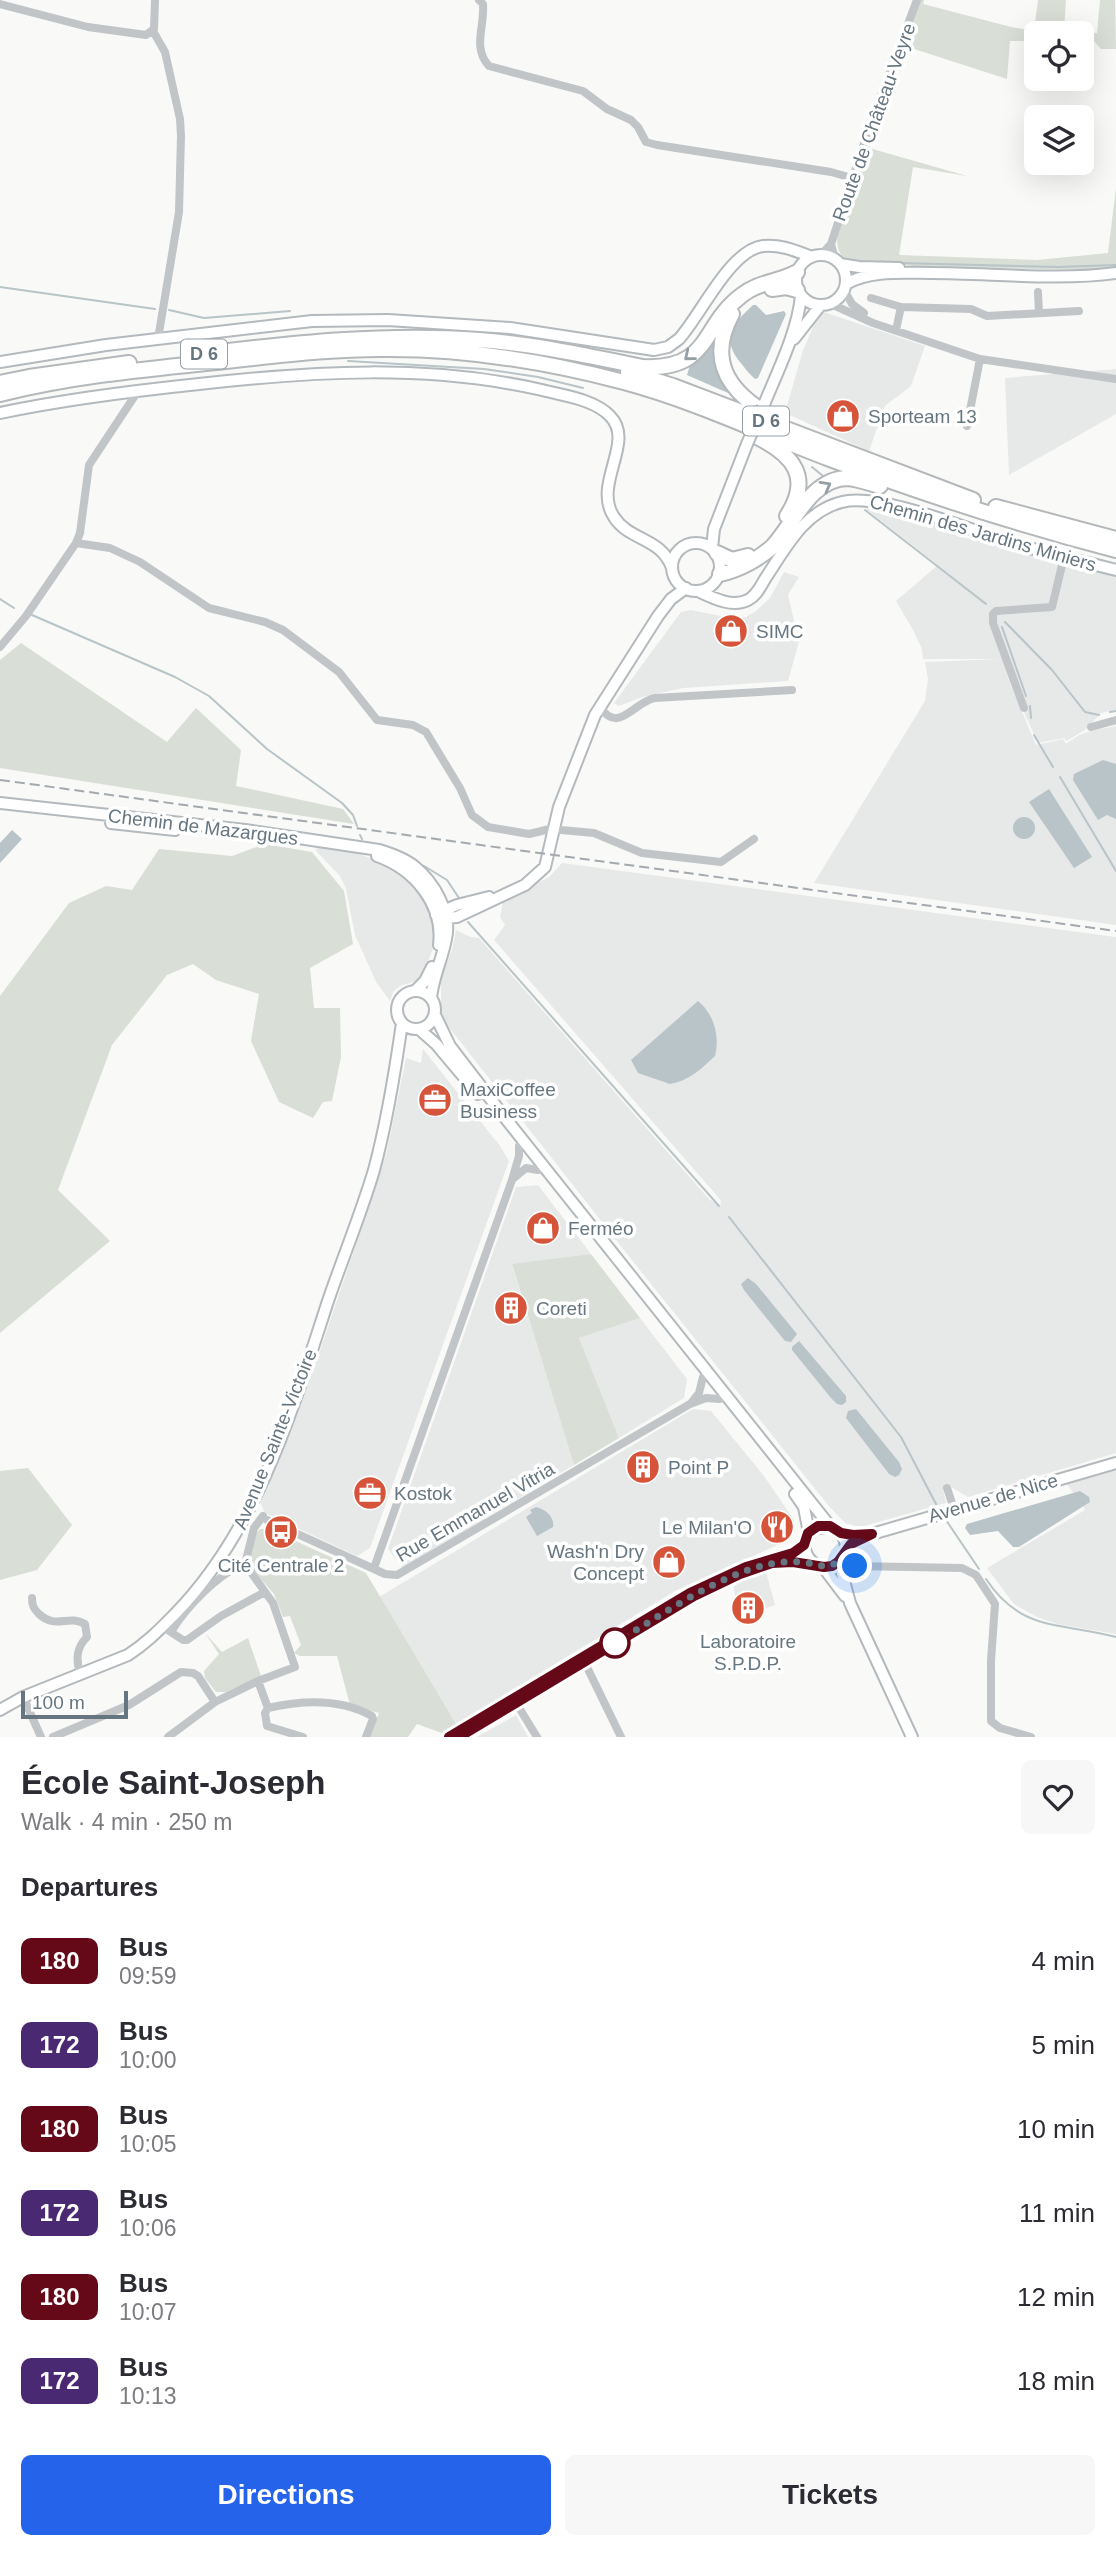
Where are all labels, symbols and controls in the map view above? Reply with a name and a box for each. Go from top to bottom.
street label: Route de Château-Veyre [828,20,920,224]
map controls [1024,21,1094,175]
button: locate [1024,21,1094,91]
button: layers [1024,105,1094,175]
road number: D 6 [181,340,227,368]
one-way arrow [684,348,697,360]
shop icon: Sporteam 13 [824,397,862,435]
place label: Sporteam 13 [868,406,977,427]
road number: D 6 [743,407,789,436]
one-way arrow [819,481,832,494]
street label: Chemin des Jardins Miniers [867,491,1099,575]
shop icon: SIMC [712,612,750,650]
place label: SIMC [756,621,804,642]
street label: Chemin de Mazargues [107,805,299,849]
place label: MaxiCoffee Business [460,1079,556,1122]
office icon: MaxiCoffee Business [416,1081,454,1119]
shop icon: Ferméo [524,1209,562,1247]
place label: Ferméo [568,1218,633,1239]
building icon: Coreti [492,1289,530,1327]
place label: Coreti [536,1298,587,1319]
street label: Avenue Sainte-Victoire [229,1346,321,1532]
building icon: Point P [624,1448,662,1486]
place label: Point P [668,1457,729,1478]
street label: Rue Emmanuel Vitria [392,1458,558,1566]
street label: Avenue de Nice [926,1469,1060,1527]
office icon: Kostok [351,1474,389,1512]
place label: Kostok [394,1483,453,1504]
restaurant icon: Le Milan'O [758,1508,796,1546]
bus stop icon: Cité Centrale 2 [262,1513,300,1551]
place label: Le Milan'O [662,1517,752,1538]
place label: Wash'n Dry Concept [547,1541,645,1584]
shop icon: Wash'n Dry Concept [650,1543,688,1581]
your location [837,1548,872,1583]
place label: Cité Centrale 2 [218,1555,344,1576]
building icon: Laboratoire S.P.D.P. [729,1589,767,1627]
unlabelled marker [600,1628,630,1658]
place label: Laboratoire S.P.D.P. [700,1631,796,1674]
scale bar [21,1688,128,1720]
text: 100 m [32,1692,85,1713]
button: heart [1021,1760,1095,1834]
text: École Saint-Joseph [21,1764,325,1801]
text: Walk · 4 min · 250 m [21,1809,232,1835]
text: Departures [21,1872,158,1902]
text: Bus [119,1932,168,1962]
text: 4 min [1031,1946,1095,1976]
text: 180 [39,1947,80,1974]
text: 09:59 [119,1963,177,1989]
text: Bus [119,2016,168,2046]
text: 5 min [1031,2030,1095,2060]
text: 172 [39,2031,80,2058]
text: 10:00 [119,2047,177,2073]
text: Bus [119,2100,168,2130]
text: 10 min [1017,2114,1095,2144]
text: 180 [39,2115,80,2142]
text: 10:05 [119,2131,177,2157]
text: Bus [119,2184,168,2214]
text: 11 min [1019,2198,1095,2228]
text: 172 [39,2199,80,2226]
text: 10:06 [119,2215,177,2241]
text: Bus [119,2268,168,2298]
text: 12 min [1017,2282,1095,2312]
text: 180 [39,2283,80,2310]
text: 10:07 [119,2299,177,2325]
text: Bus [119,2352,168,2382]
text: 18 min [1017,2366,1095,2396]
text: 172 [39,2367,80,2394]
text: 10:13 [119,2383,177,2409]
button: Directions [21,2455,551,2535]
button: Tickets [565,2455,1095,2535]

